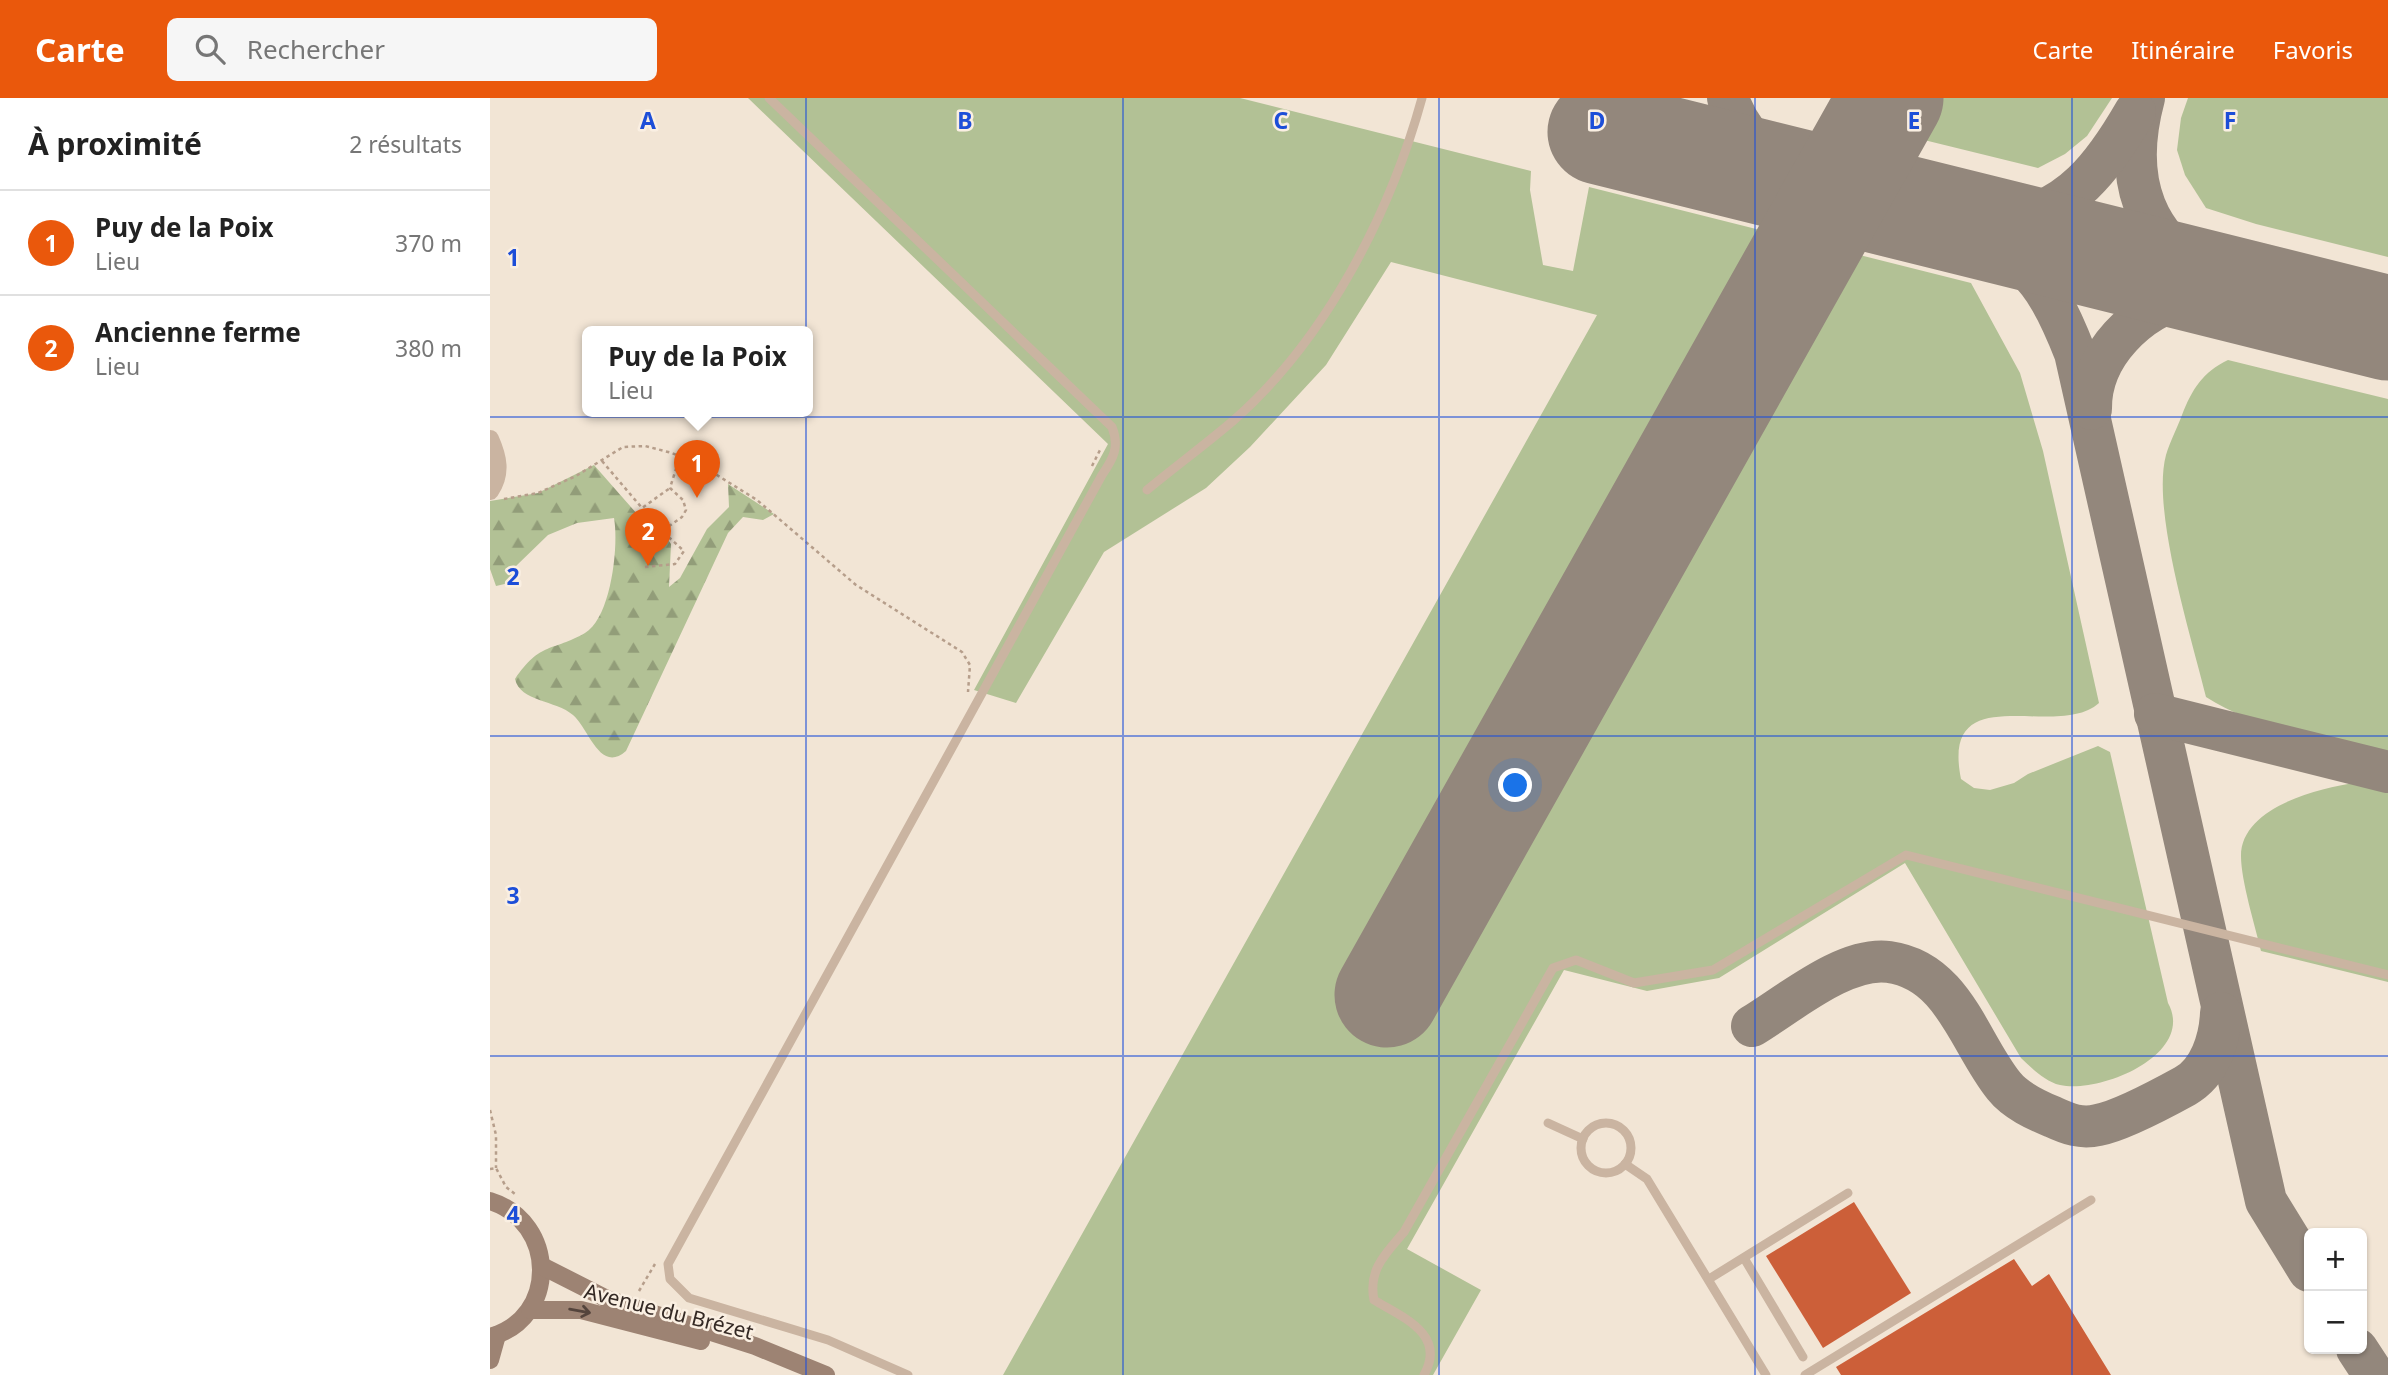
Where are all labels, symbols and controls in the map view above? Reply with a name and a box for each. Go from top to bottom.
search box [167,18,657,81]
text: Carte [35,27,125,72]
icon: search [191,30,229,68]
text: Rechercher [247,31,385,67]
text: Carte [2033,33,2093,66]
text: Itinéraire [2131,33,2235,66]
text: Favoris [2273,33,2353,66]
text: A [640,104,656,136]
text: B [957,104,973,136]
text: C [1274,104,1289,136]
text: D [1589,104,1605,136]
text: E [1908,104,1920,136]
text: F [2224,104,2236,136]
text: À proximité [28,123,202,164]
text: 2 résultats [349,128,462,160]
text: Puy de la Poix [95,209,274,245]
text: 1 [44,227,58,259]
text: 370 m [395,227,462,259]
text: 1 [506,241,520,273]
text: Lieu [95,245,140,277]
text: Ancienne ferme [95,314,301,350]
popup [582,326,813,417]
text: 2 [44,332,58,364]
text: 380 m [395,332,462,364]
text: Puy de la Poix [608,338,787,374]
text: Lieu [95,350,140,382]
text: Lieu [608,374,653,406]
pin: 1 [674,440,720,498]
pin: 2 [625,508,671,566]
text: 2 [506,560,520,592]
your location [1498,768,1532,802]
text: 3 [506,879,520,911]
text: 4 [506,1198,520,1230]
map controls [2304,1228,2367,1354]
button: + [2304,1228,2367,1291]
street label: Avenue du Brézet [581,1276,757,1346]
button: − [2304,1291,2367,1354]
one-way arrow [568,1305,590,1318]

